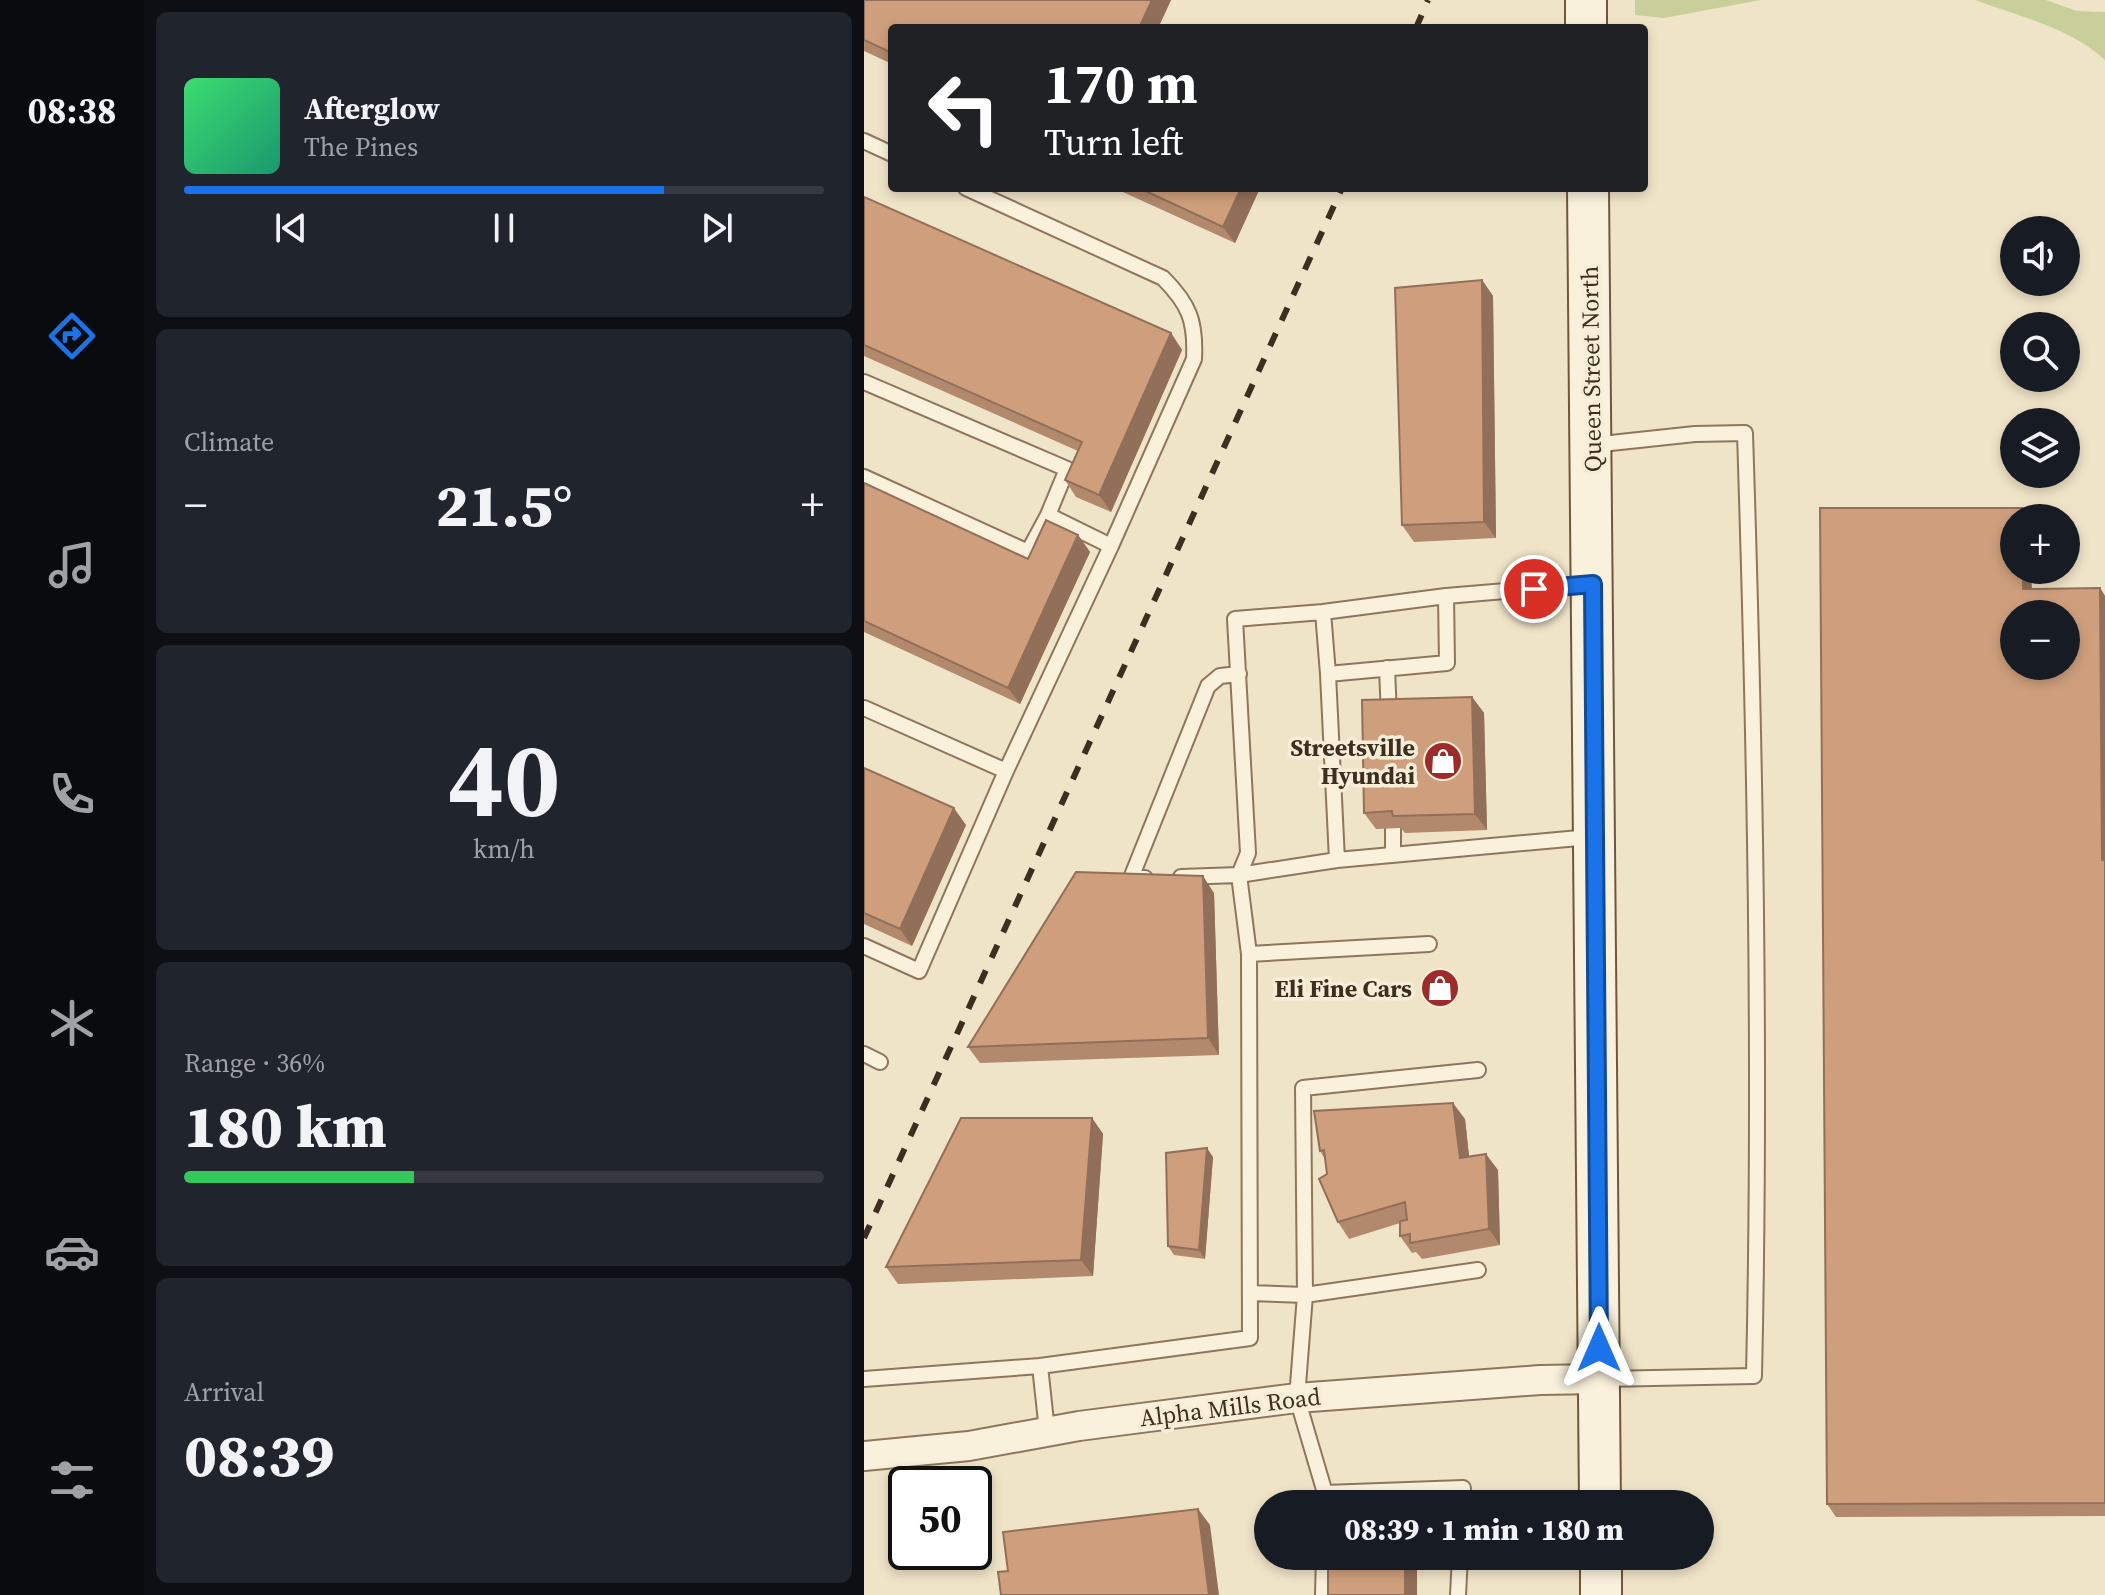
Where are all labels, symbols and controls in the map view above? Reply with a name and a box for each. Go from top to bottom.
text: 170 m [1044,45,1198,122]
icon: left [912,56,1016,160]
text: 08:38 [28,86,116,135]
text: Afterglow [304,88,440,129]
text: Turn left [1044,118,1183,167]
text: The Pines [304,129,418,165]
icon: previous [269,206,313,250]
icon: pause [482,206,526,250]
icon: next [695,206,739,250]
map controls [2000,216,2080,680]
button: sound [2000,216,2080,296]
street label: Queen Street North [1573,266,1609,472]
icon: directions [44,308,100,364]
button: search [2000,312,2080,392]
button: layers [2000,408,2080,488]
text: Climate [184,424,274,460]
text: 21.5° [436,464,572,546]
text: − [184,474,207,535]
text: + [801,474,824,535]
button: + [2000,504,2080,584]
icon: music [44,537,100,593]
pin [1500,555,1568,623]
icon: arrive [1512,567,1556,611]
button: − [2000,600,2080,680]
text: 40 [448,707,560,850]
place label: Streetsville Hyundai [1290,731,1415,792]
shop icon: Streetsville Hyundai [1422,740,1464,782]
icon: phone [44,766,100,822]
text: km/h [473,831,535,867]
shop icon: Eli Fine Cars [1419,967,1461,1009]
place label: Eli Fine Cars [1274,972,1412,1005]
icon: climate [44,995,100,1051]
text: Range · 36% [184,1045,325,1081]
text: 180 km [184,1085,387,1167]
icon: car [44,1224,100,1280]
position arrow [1557,1306,1641,1390]
text: Arrival [184,1374,264,1410]
street label: Alpha Mills Road [1138,1379,1323,1434]
text: 08:39 [184,1414,334,1496]
icon: filters [44,1452,100,1508]
speed limit sign: 50 [888,1466,992,1570]
text: 08:39 · 1 min · 180 m [1344,1509,1624,1550]

